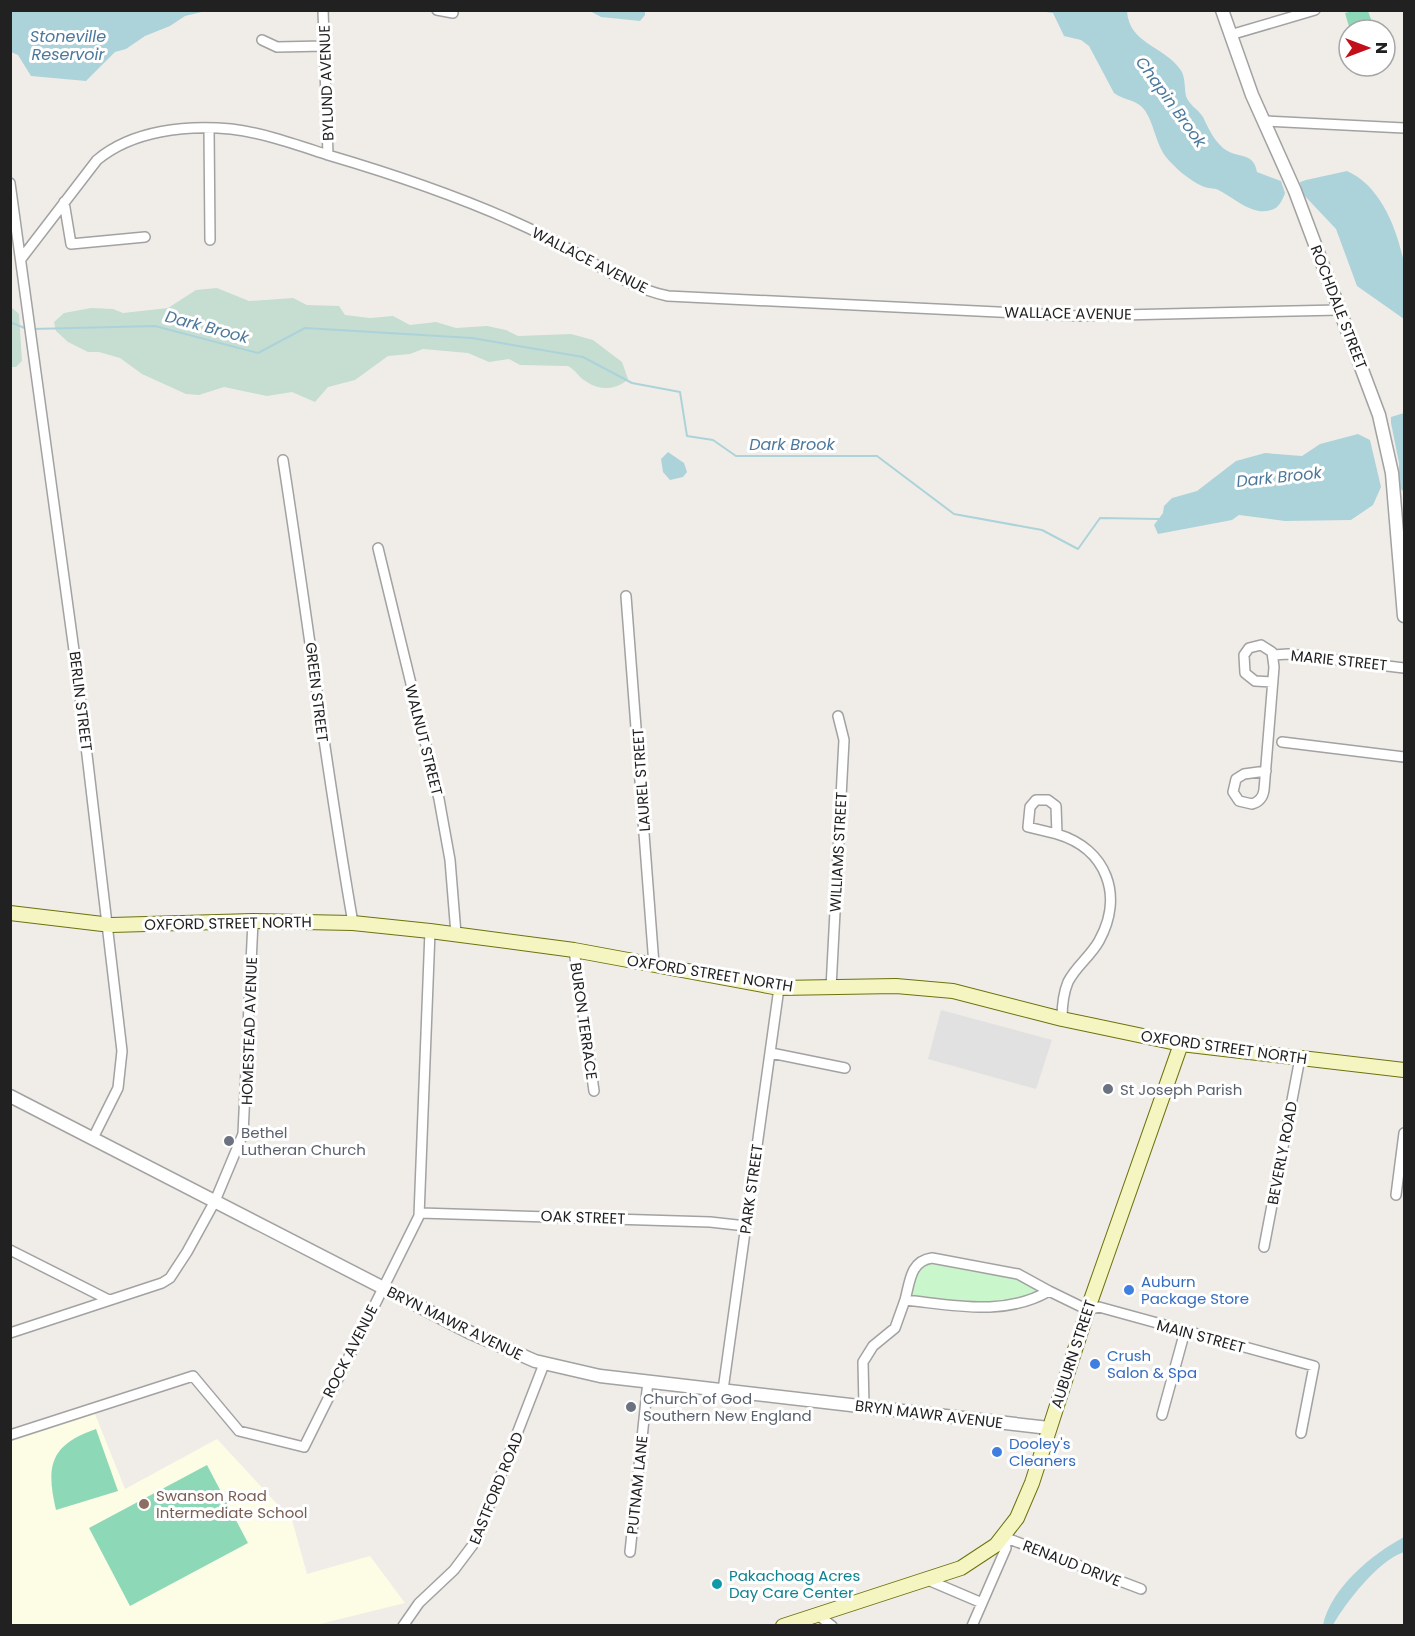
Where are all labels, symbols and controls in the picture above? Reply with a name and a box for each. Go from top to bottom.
north arrow [1337,18,1397,78]
water label: Stoneville Reservoir [30,25,106,66]
street label: BYLUND AVENUE [313,25,339,141]
text: N [1370,42,1393,54]
water label: Chapin Brook [1130,52,1212,153]
street label: WALLACE AVENUE [528,222,652,298]
street label: ROCHDALE STREET [1306,242,1372,372]
street label: WALLACE AVENUE [1004,301,1132,325]
water label: Dark Brook [163,305,252,349]
water label: Dark Brook [749,433,836,456]
water label: Dark Brook [1235,461,1324,493]
street label: GREEN STREET [300,641,334,743]
street label: MARIE STREET [1290,644,1388,676]
street label: BERLIN STREET [64,650,98,752]
street label: WALNUT STREET [400,682,448,798]
street label: LAUREL STREET [627,728,655,832]
street label: WILLIAMS STREET [824,791,852,913]
street label: OXFORD STREET NORTH [144,911,312,935]
street label: OXFORD STREET NORTH [626,950,794,996]
street label: HOMESTEAD AVENUE [236,956,262,1106]
street label: BURON TERRACE [565,961,603,1081]
street label: OXFORD STREET NORTH [1140,1025,1308,1069]
place label: St Joseph Parish [1120,1079,1242,1100]
marker: St Joseph Parish [1101,1082,1115,1096]
street label: BEVERLY ROAD [1262,1100,1302,1206]
place label: Bethel Lutheran Church [241,1122,366,1160]
marker: Bethel Lutheran Church [222,1134,236,1148]
street label: PARK STREET [734,1143,768,1235]
street label: OAK STREET [540,1205,626,1229]
place label: Auburn Package Store [1141,1271,1249,1309]
street label: BRYN MAWR AVENUE [384,1281,526,1365]
marker: Auburn Package Store [1122,1283,1136,1297]
street label: AUBURN STREET [1046,1297,1100,1411]
street label: ROCK AVENUE [318,1301,382,1401]
street label: MAIN STREET [1154,1314,1248,1358]
place label: Crush Salon & Spa [1107,1345,1197,1383]
marker: Crush Salon & Spa [1088,1357,1102,1371]
place label: Church of God Southern New England [643,1388,812,1426]
street label: BRYN MAWR AVENUE [854,1395,1004,1433]
marker: Church of God Southern New England [624,1400,638,1414]
street label: EASTFORD ROAD [464,1429,528,1547]
place label: Dooley's Cleaners [1009,1433,1076,1471]
street label: PUTNAM LANE [621,1435,653,1535]
marker: Dooley's Cleaners [990,1445,1004,1459]
place label: Swanson Road Intermediate School [156,1485,308,1523]
marker: Swanson Road Intermediate School [137,1497,151,1511]
street label: RENAUD DRIVE [1020,1535,1124,1591]
place label: Pakachoag Acres Day Care Center [729,1565,860,1603]
marker: Pakachoag Acres Day Care Center [710,1577,724,1591]

